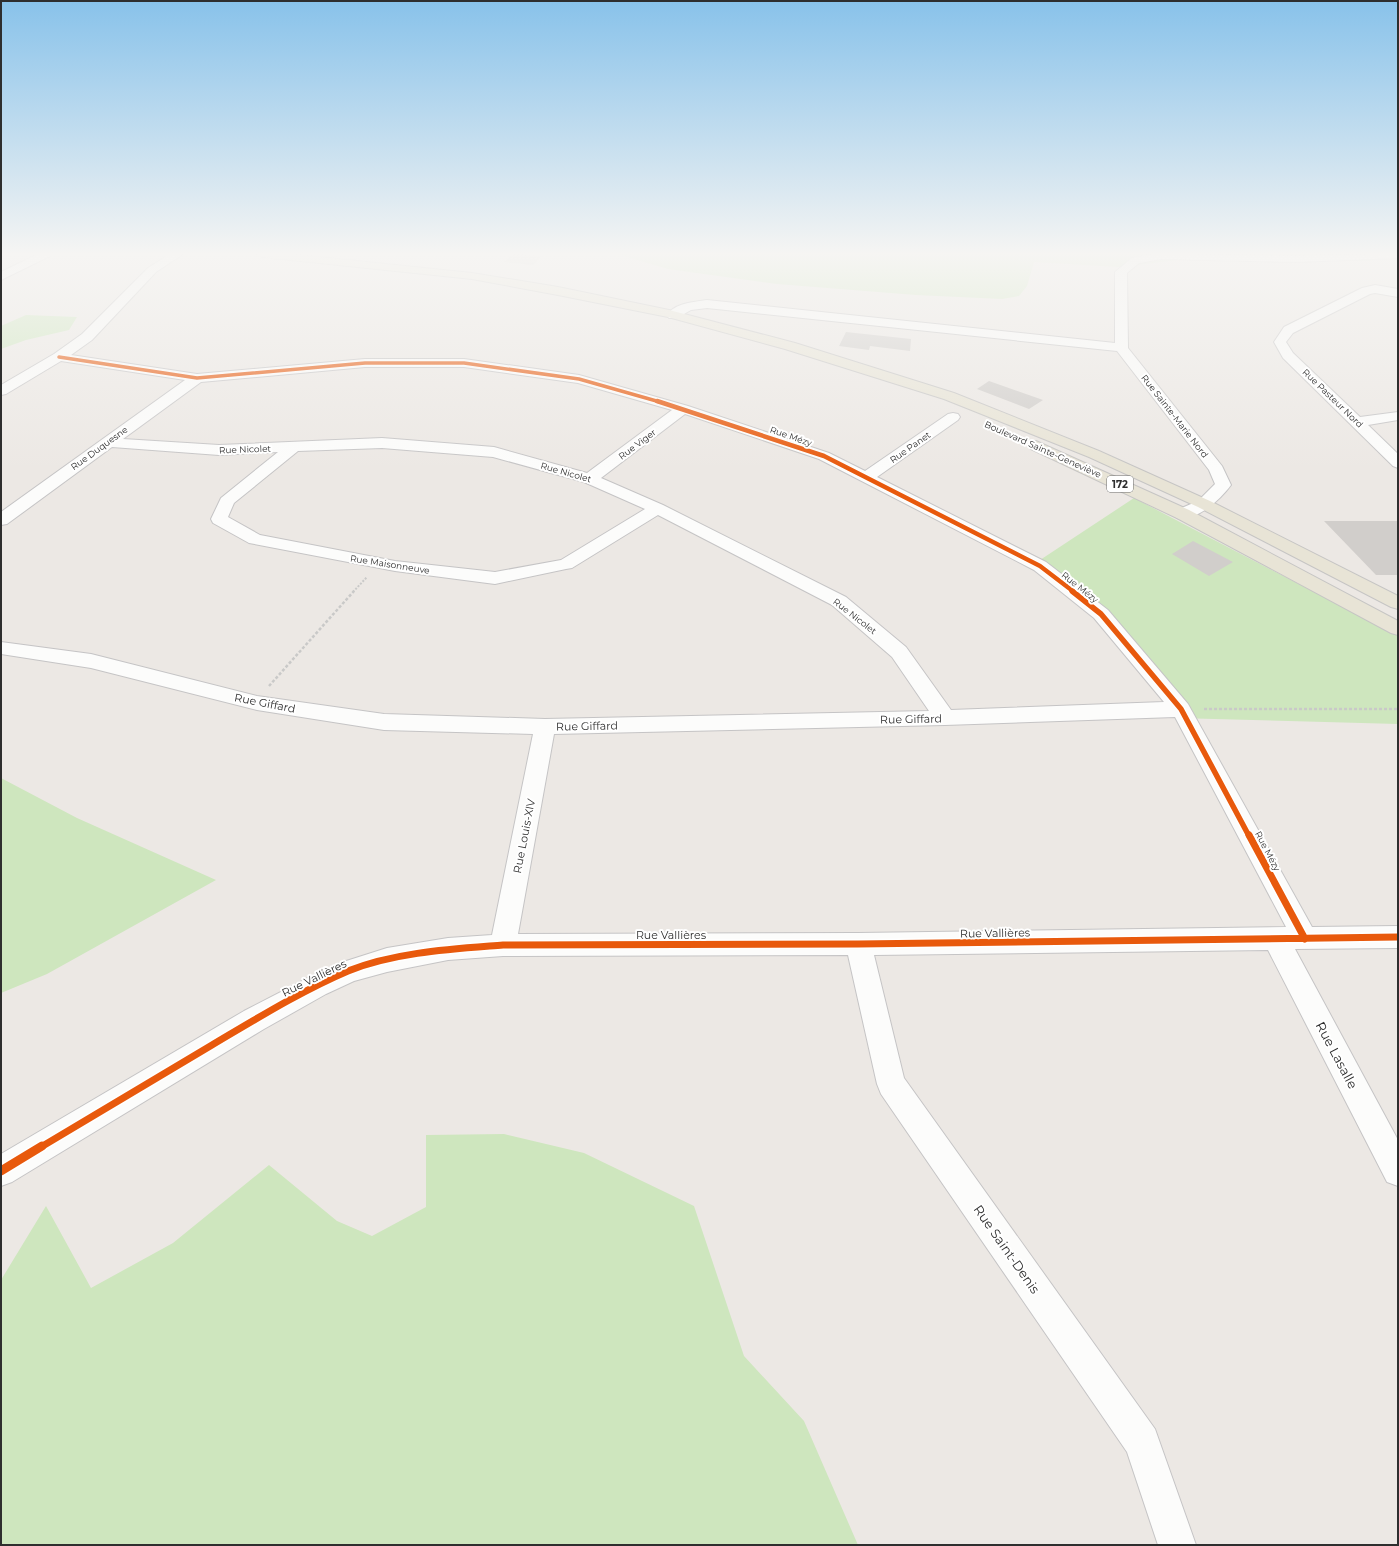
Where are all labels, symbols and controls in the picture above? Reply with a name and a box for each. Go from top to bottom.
street label: Rue Pasteur Nord [1300,366,1366,430]
street label: Rue Sainte-Marie Nord [1139,372,1211,460]
street label: Boulevard Sainte-Geneviève [983,418,1104,480]
street label: Rue Duquesne [69,423,130,472]
street label: Rue Mézy [769,424,814,448]
street label: Rue Viger [616,426,658,462]
street label: Rue Panet [888,429,933,465]
street label: Rue Nicolet [219,443,272,455]
street label: Rue Nicolet [539,460,593,485]
road number: 172 [1107,476,1133,492]
street label: Rue Maisonneuve [349,552,431,576]
street label: Rue Mézy [1059,569,1101,605]
street label: Rue Nicolet [831,596,879,637]
street label: Rue Giffard [233,690,297,716]
street label: Rue Giffard [880,711,942,727]
street label: Rue Giffard [556,718,618,734]
street label: Rue Louis-XIV [510,797,538,875]
street label: Rue Mézy [1253,829,1283,873]
street label: Rue Vallières [960,925,1031,941]
street label: Rue Vallières [636,928,707,942]
street label: Rue Vallières [279,956,349,1000]
street label: Rue Lasalle [1313,1019,1361,1091]
street label: Rue Saint-Denis [970,1202,1044,1296]

